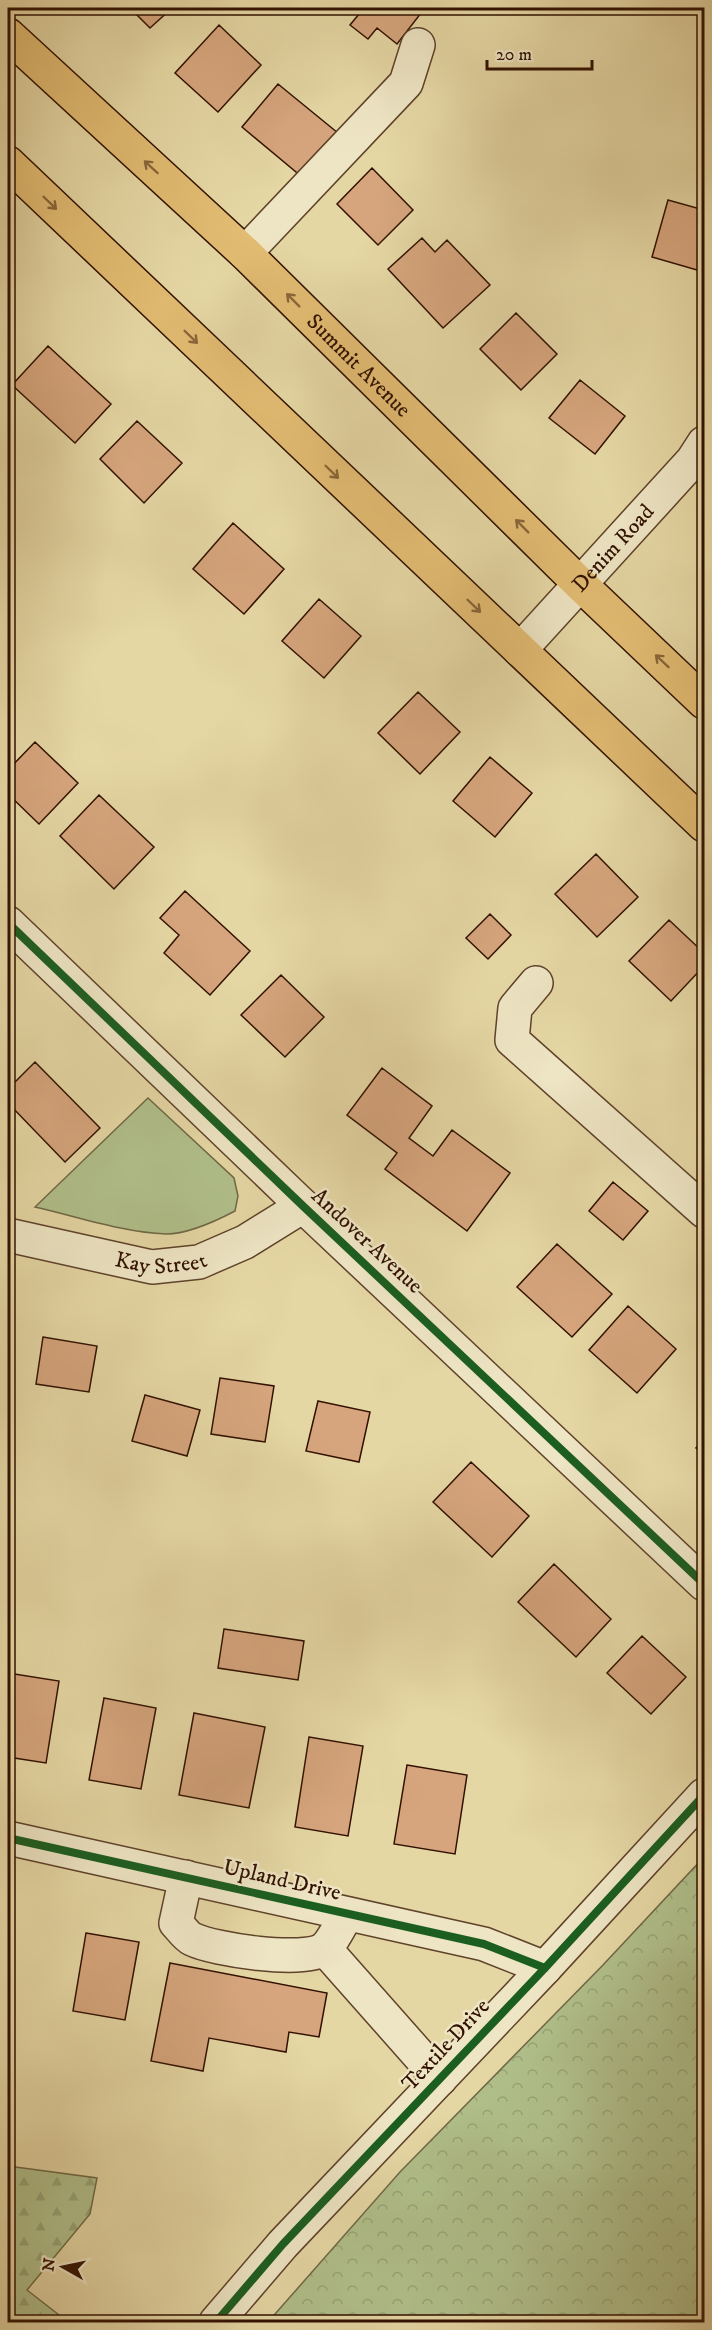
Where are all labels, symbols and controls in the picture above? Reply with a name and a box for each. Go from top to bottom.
scale bar [487,33,592,71]
text: 20 m [496,44,532,66]
one-way arrow [144,160,159,174]
one-way arrow [42,196,57,210]
one-way arrow [286,293,301,308]
street label: Summit Avenue [301,308,417,423]
one-way arrow [183,330,198,344]
one-way arrow [325,465,340,479]
street label: Denim Road [566,498,660,598]
one-way arrow [514,519,529,533]
one-way arrow [466,599,481,614]
one-way arrow [655,655,670,669]
street label: Andover Avenue [306,1183,428,1299]
street label: Kay Street [112,1246,211,1281]
street label: Upland Drive [221,1853,343,1907]
street label: Textile Drive [396,1993,496,2097]
north arrow [33,2237,93,2297]
text: N [38,2257,60,2273]

